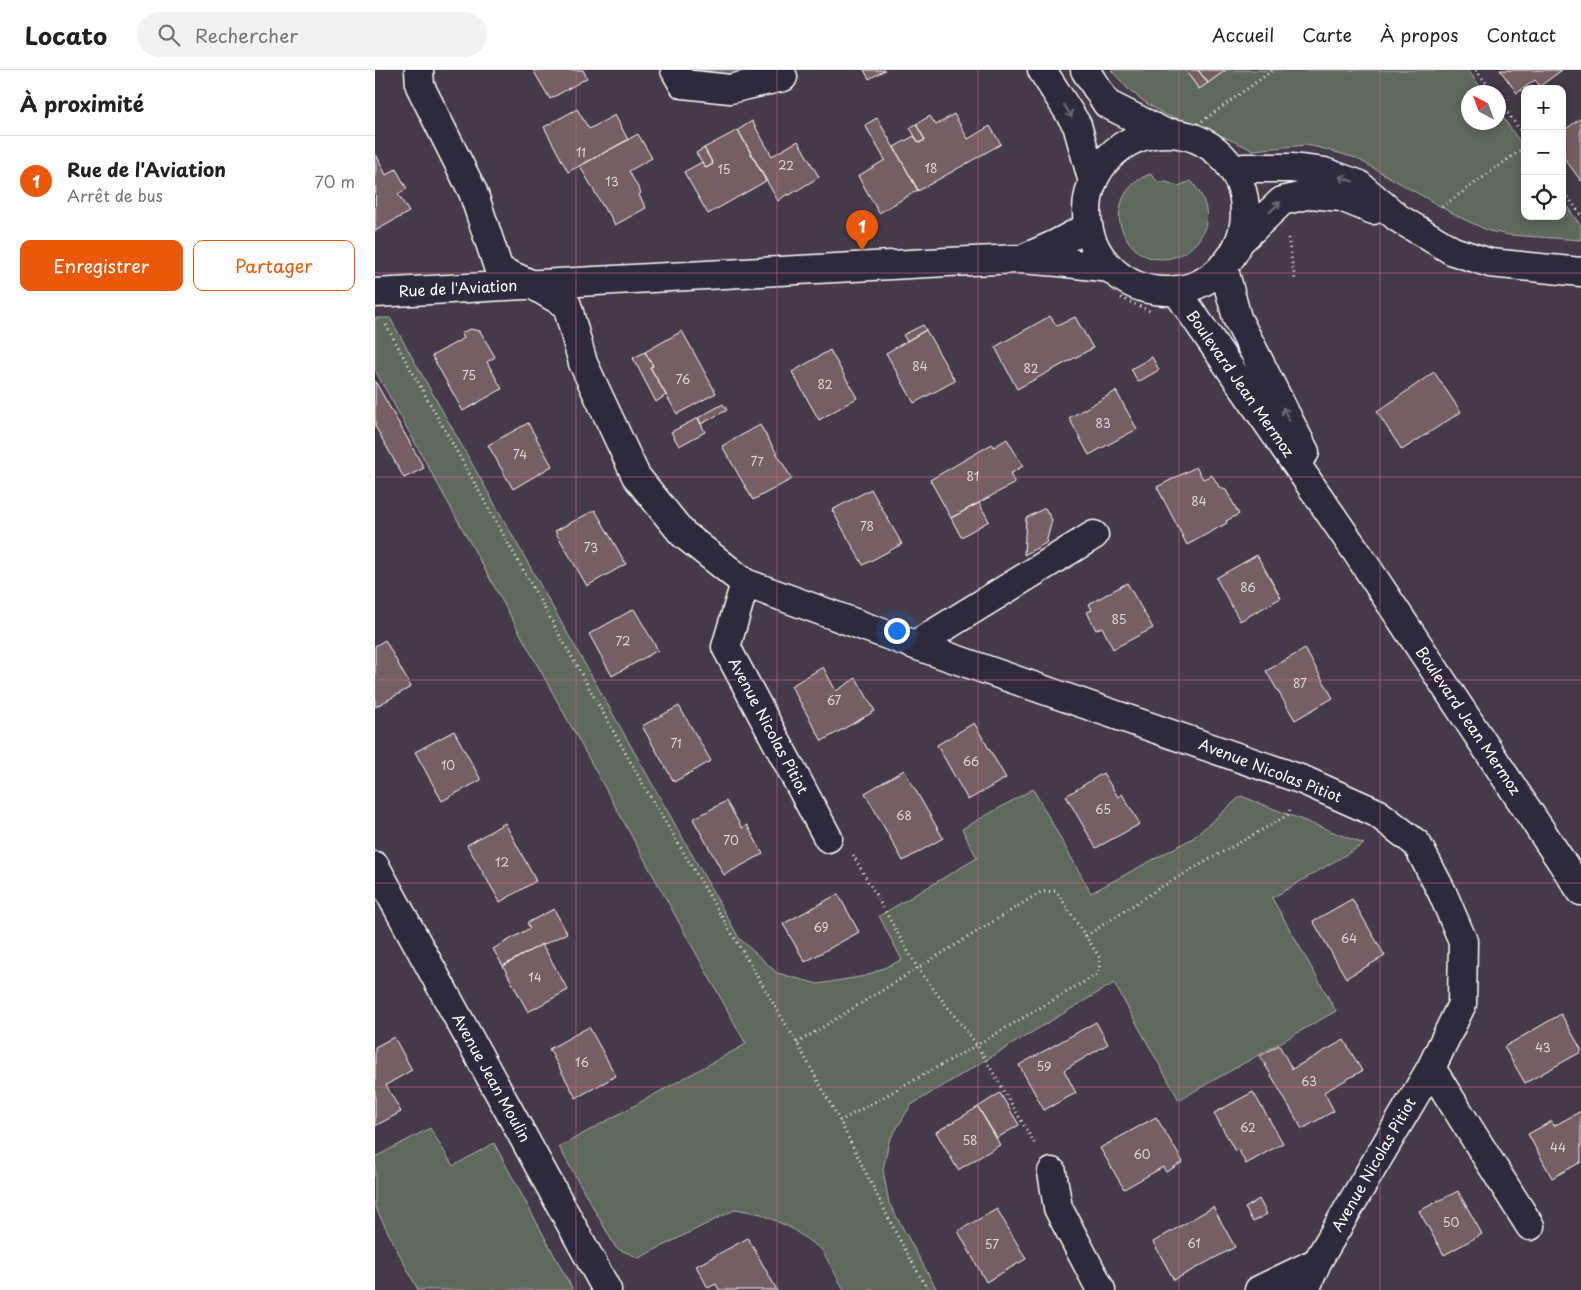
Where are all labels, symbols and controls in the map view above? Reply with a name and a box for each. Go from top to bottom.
search box [137,12,487,57]
text: Locato [25,17,107,53]
icon: search [155,21,183,49]
text: Rechercher [195,21,298,49]
text: Accueil [1212,21,1274,48]
text: Carte [1302,21,1352,48]
text: À propos [1380,21,1458,48]
text: Contact [1486,21,1556,48]
north arrow [1461,85,1506,130]
map controls [1521,85,1566,220]
button: + [1521,85,1566,130]
text: À proximité [20,87,144,119]
one-way arrow [1063,104,1074,118]
button: − [1521,130,1566,175]
house number: 11 [576,143,586,161]
text: Rue de l'Aviation [67,155,226,183]
house number: 22 [778,156,794,174]
house number: 18 [925,159,937,177]
house number: 15 [717,160,731,178]
text: 1 [32,169,40,193]
text: 70 m [315,169,355,193]
house number: 13 [605,172,619,190]
one-way arrow [1338,174,1354,183]
button: locate [1521,175,1566,220]
text: Arrêt de bus [67,183,163,207]
one-way arrow [1268,201,1281,213]
pin: 1 [846,210,878,251]
button: Enregistrer [20,240,183,291]
button: Partager [193,240,355,291]
street label: Rue de l'Aviation [398,273,518,302]
street label: Boulevard Jean Mermoz [1182,305,1301,462]
house number: 84 [912,357,928,375]
house number: 82 [1024,359,1039,377]
house number: 75 [462,366,476,384]
house number: 76 [676,370,690,388]
house number: 82 [818,375,833,393]
one-way arrow [1281,407,1291,422]
house number: 83 [1095,414,1111,432]
house number: 74 [513,445,527,463]
house number: 77 [750,452,764,470]
house number: 81 [967,467,979,485]
house number: 84 [1191,492,1207,510]
house number: 78 [860,517,874,535]
house number: 73 [584,538,598,556]
house number: 86 [1240,578,1256,596]
house number: 85 [1112,610,1126,628]
your location [884,618,910,644]
house number: 72 [615,632,631,650]
street label: Boulevard Jean Mermoz [1411,641,1528,799]
street label: Avenue Nicolas Pitiot [724,653,815,798]
house number: 87 [1293,674,1307,692]
house number: 67 [827,691,842,709]
street label: Avenue Nicolas Pitiot [1196,732,1346,808]
house number: 71 [670,734,682,752]
house number: 66 [963,752,979,770]
house number: 10 [441,756,455,774]
house number: 65 [1095,800,1111,818]
house number: 68 [896,806,912,824]
house number: 70 [723,831,739,849]
house number: 12 [495,853,509,871]
house number: 69 [813,918,829,936]
house number: 64 [1341,929,1357,947]
house number: 14 [528,968,542,986]
street label: Avenue Jean Moulin [447,1009,537,1146]
house number: 43 [1535,1038,1551,1056]
house number: 16 [575,1053,589,1071]
house number: 59 [1037,1057,1051,1075]
house number: 63 [1301,1072,1317,1090]
street label: Avenue Nicolas Pitiot [1325,1093,1421,1236]
house number: 62 [1240,1118,1256,1136]
house number: 58 [962,1131,978,1149]
house number: 44 [1550,1138,1566,1156]
house number: 60 [1133,1145,1151,1163]
house number: 50 [1443,1213,1459,1231]
house number: 61 [1187,1234,1201,1252]
house number: 57 [985,1235,999,1253]

